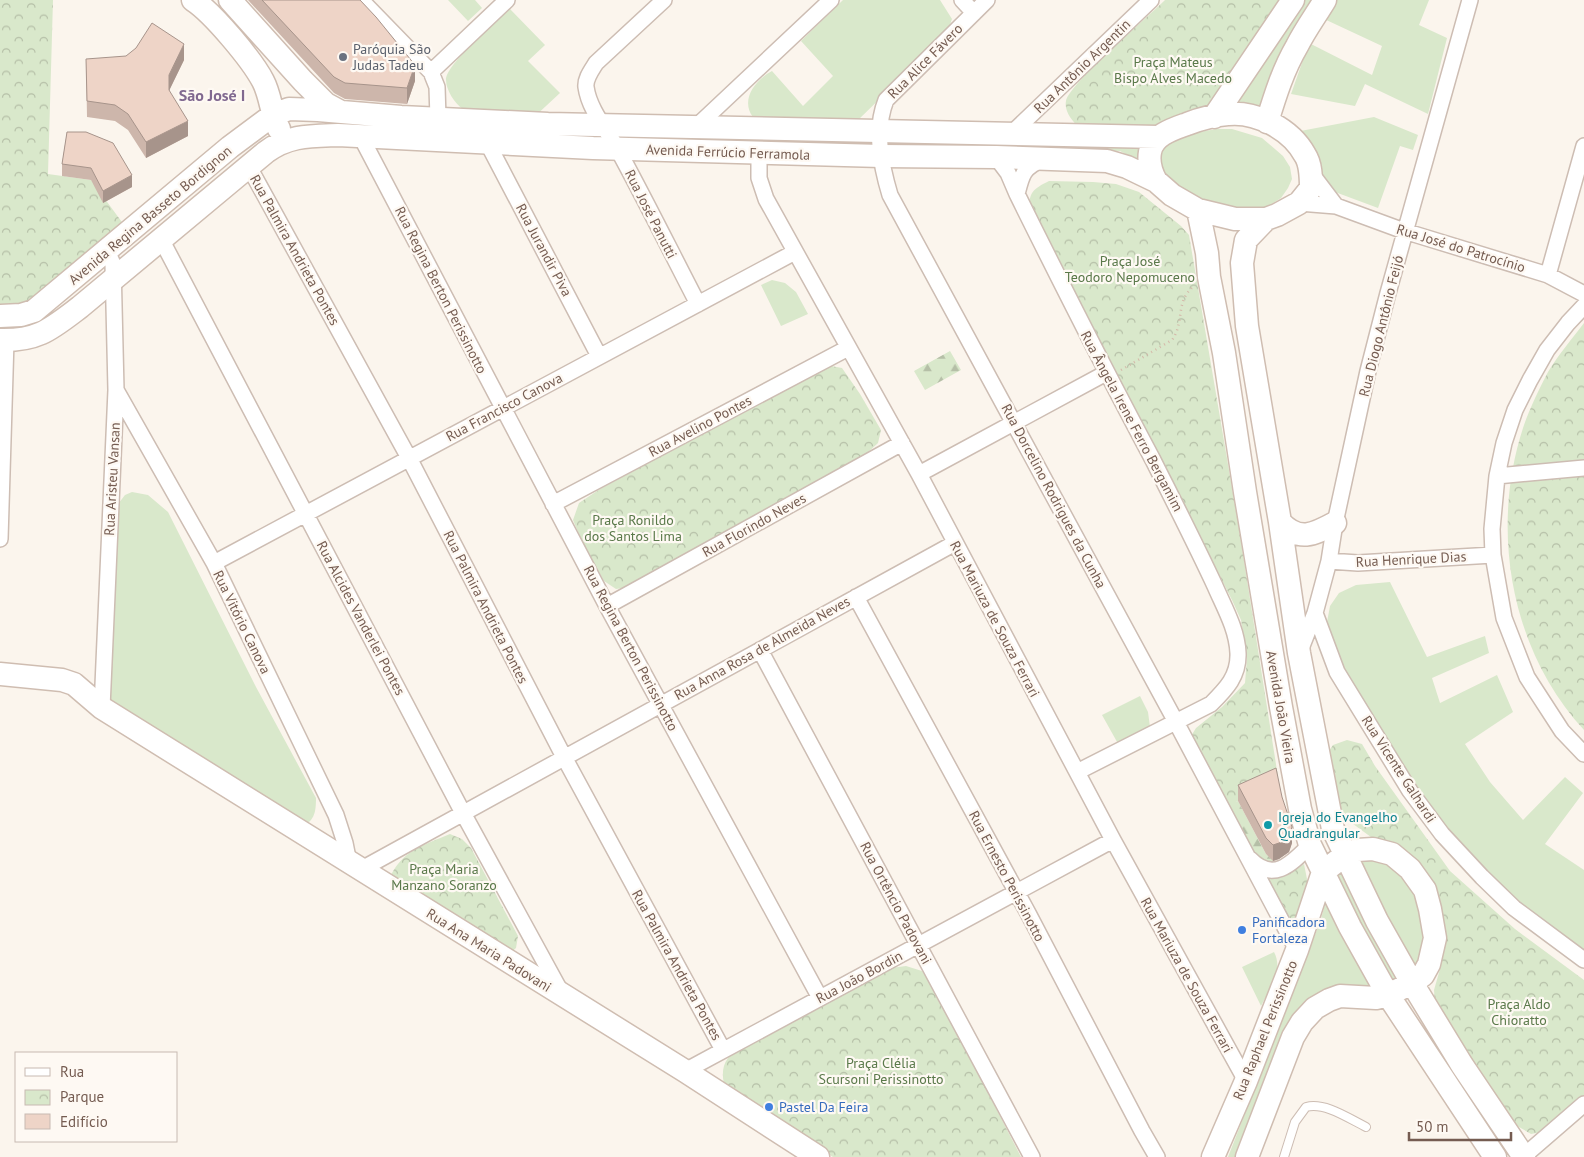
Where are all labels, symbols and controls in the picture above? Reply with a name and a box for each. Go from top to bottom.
street label: Rua Antônio Argentin [1030,15,1134,117]
street label: Rua Alice Fávero [884,20,966,102]
place label: Paróquia São Judas Tadeu [352,40,431,74]
marker: Paróquia São Judas Tadeu [337,51,349,63]
park label: Praça Mateus Bispo Alves Macedo [1114,53,1232,87]
district label: São José I [179,85,245,105]
street label: Avenida Ferrúcio Ferramola [645,140,811,164]
street label: Avenida Regina Basseto Bordignon [65,142,235,288]
street label: Rua José Panutti [621,166,681,262]
street label: Rua Palmira Andrieta Pontes [246,172,344,329]
street label: Rua Jurandir Piva [512,201,576,300]
street label: Rua Regina Berton Perissinotto [391,203,491,377]
street label: Rua José do Patrocínio [1394,220,1528,276]
park label: Praça José Teodoro Nepomuceno [1065,252,1195,286]
street label: Rua Diogo Antônio Feijó [1355,253,1407,399]
street label: Rua Ângela Irene Ferro Bergamim [1077,328,1187,514]
street label: Rua Francisco Canova [443,369,565,445]
street label: Rua Avelino Pontes [645,391,755,461]
street label: Rua Dorcelino Rodrigues da Cunha [998,401,1110,591]
street label: Rua Aristeu Vansan [100,422,124,536]
street label: Rua Florindo Neves [699,489,809,561]
park label: Praça Ronildo dos Santos Lima [584,511,682,545]
street label: Rua Palmira Andrieta Pontes [440,527,533,687]
street label: Rua Alcides Vanderlei Pontes [313,538,409,698]
street label: Rua Mariuza de Souza Ferrari [946,538,1044,700]
street label: Rua Henrique Dias [1355,547,1467,571]
street label: Rua Regina Berton Perissinotto [580,562,682,734]
street label: Rua Vitório Canova [209,567,275,677]
street label: Rua Anna Rosa de Almeida Neves [671,592,853,704]
street label: Avenida João Vieira [1262,649,1300,765]
street label: Rua Vicente Galhardi [1358,712,1440,826]
street label: Rua Ernesto Perissinotto [965,807,1049,945]
place label: Igreja do Evangelho Quadrangular [1278,808,1397,842]
marker: Igreja do Evangelho Quadrangular [1262,819,1274,831]
street label: Rua Ortêncio Padovani [856,839,936,967]
park label: Praça Maria Manzano Soranzo [391,860,497,894]
street label: Rua Palmira Andrieta Pontes [628,887,726,1044]
street label: Rua Mariuza de Souza Ferrari [1137,894,1237,1056]
street label: Rua Ana Maria Padovani [423,904,555,996]
place label: Panificadora Fortaleza [1252,913,1325,947]
marker: Panificadora Fortaleza [1236,924,1248,936]
street label: Rua João Bordin [813,947,905,1007]
street label: Rua Raphael Perissinotto [1229,957,1301,1103]
park label: Praça Aldo Chioratto [1488,995,1550,1029]
legend [15,1052,178,1142]
park label: Praça Clélia Scursoni Perissinotto [818,1054,944,1088]
text: Rua [60,1062,84,1081]
text: Parque [60,1087,104,1106]
place label: Pastel Da Feira [779,1098,868,1116]
marker: Pastel Da Feira [763,1101,775,1113]
scale bar [1409,1110,1512,1142]
text: Edifício [60,1112,108,1131]
text: 50 m [1416,1117,1449,1136]

